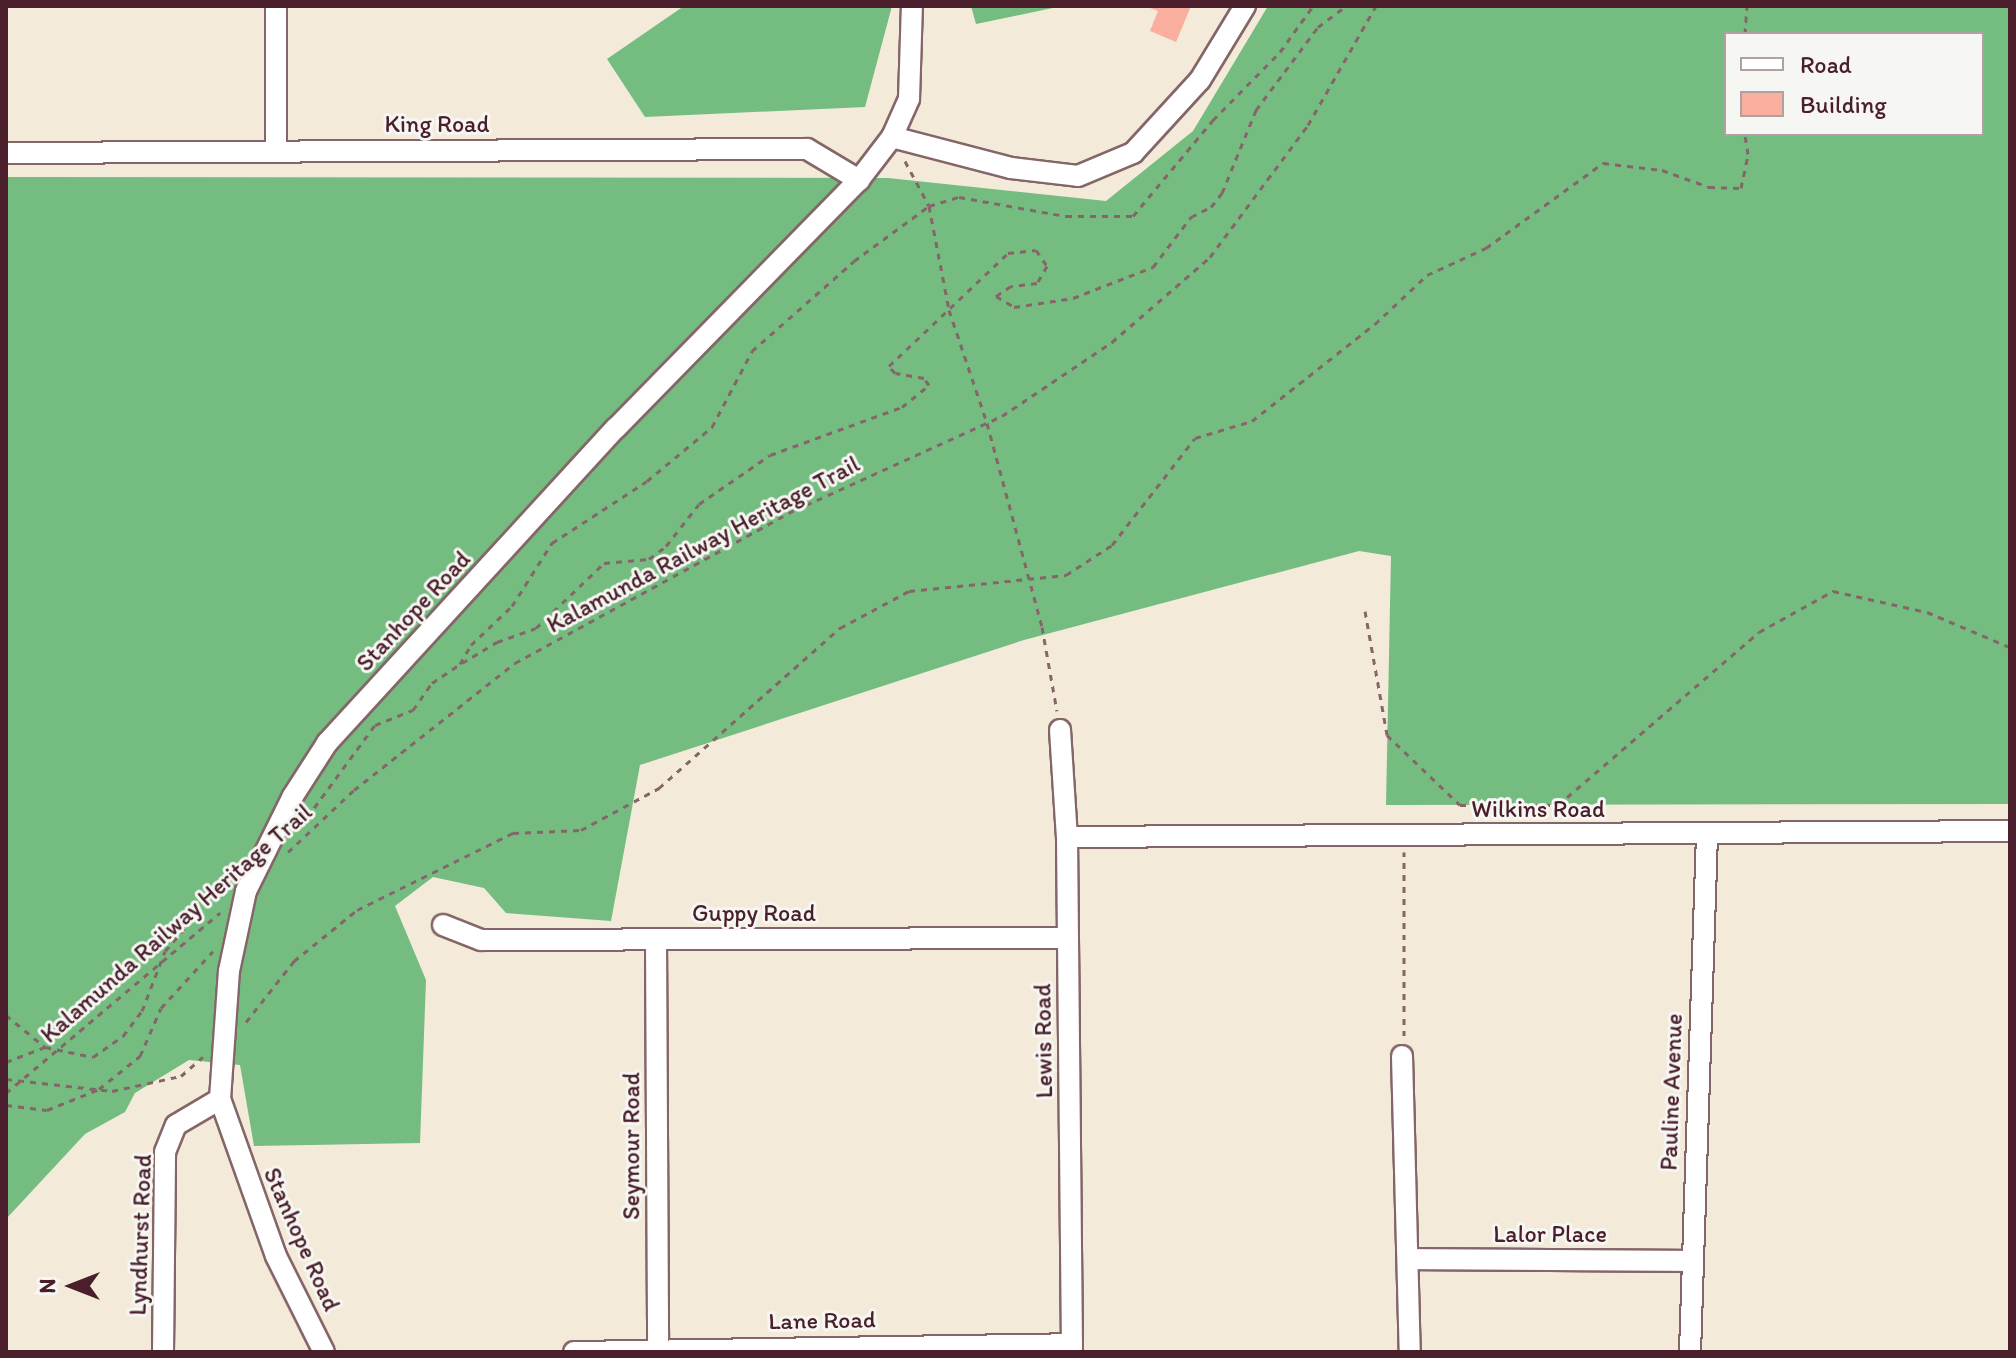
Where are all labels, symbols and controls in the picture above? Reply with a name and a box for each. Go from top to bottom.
legend [1724,32,1984,136]
text: Road [1800,50,1852,79]
text: Building [1800,90,1887,119]
street label: King Road [385,110,489,138]
street label: Kalamunda Railway Heritage Trail [542,449,864,639]
street label: Stanhope Road [350,545,476,677]
street label: Wilkins Road [1471,795,1605,823]
street label: Kalamunda Railway Heritage Trail [34,797,318,1049]
street label: Guppy Road [693,899,815,927]
street label: Lewis Road [1028,984,1058,1098]
street label: Pauline Avenue [1654,1013,1688,1171]
street label: Seymour Road [617,1072,645,1220]
street label: Lyndhurst Road [123,1154,157,1316]
street label: Stanhope Road [258,1163,346,1315]
street label: Lalor Place [1493,1220,1607,1248]
north arrow [32,1246,112,1326]
text: N [34,1279,61,1293]
street label: Lane Road [768,1305,876,1335]

